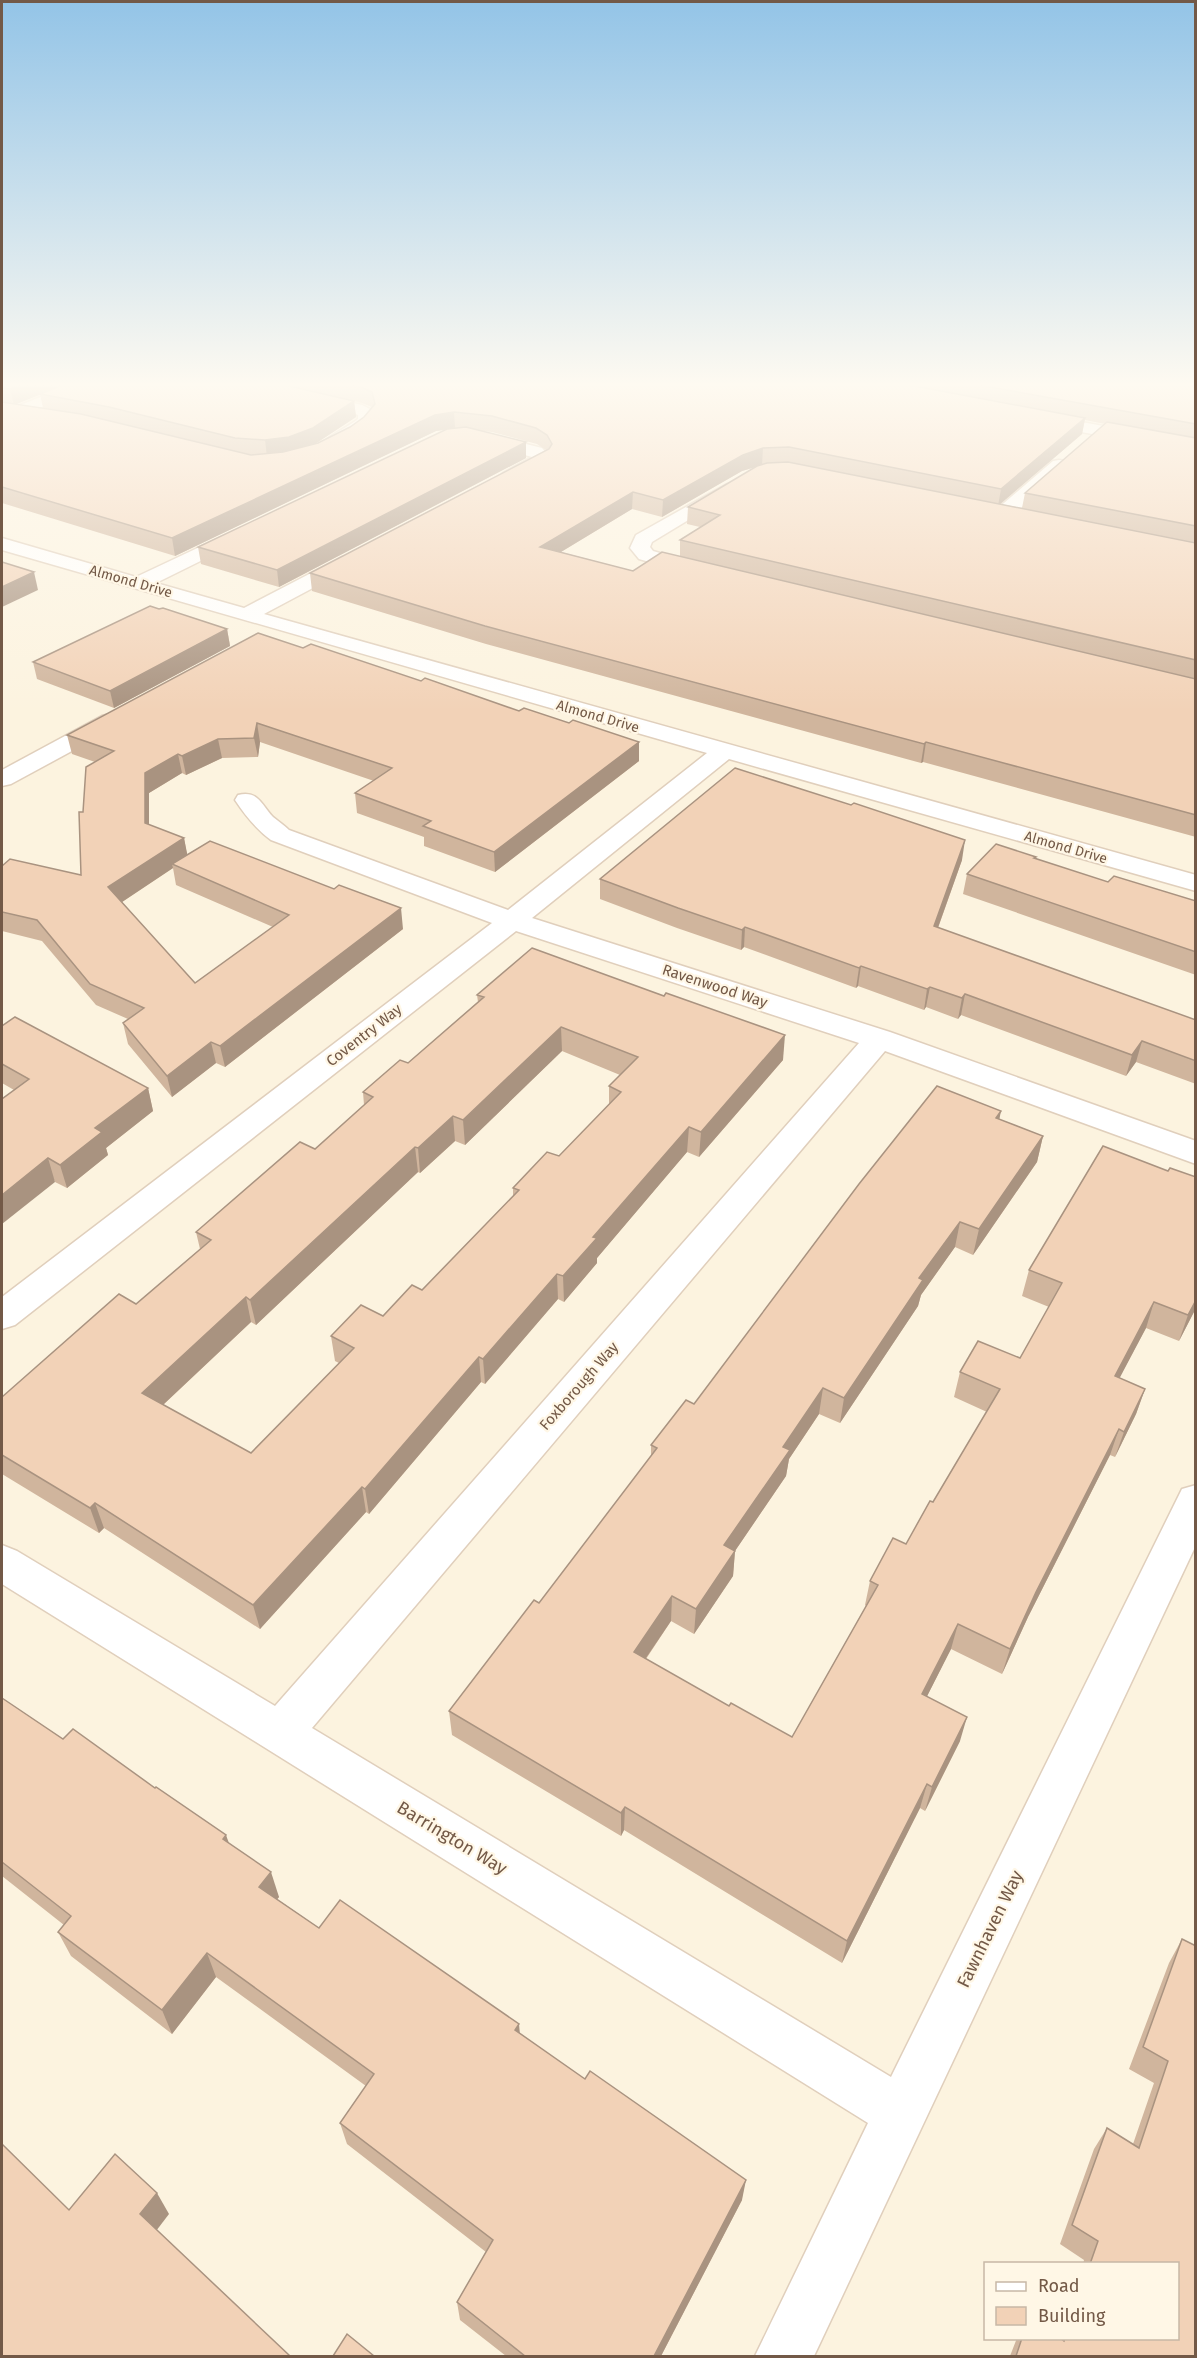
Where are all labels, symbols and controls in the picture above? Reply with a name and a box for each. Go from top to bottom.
street label: Almond Drive [87,562,174,601]
street label: Almond Drive [554,697,641,736]
street label: Almond Drive [1022,828,1109,867]
street label: Ravenwood Way [660,961,770,1012]
street label: Coventry Way [323,1000,406,1070]
street label: Foxborough Way [536,1338,623,1434]
street label: Barrington Way [393,1797,511,1880]
street label: Fawnhaven Way [952,1867,1028,1991]
legend [984,2262,1179,2340]
text: Road [1038,2275,1080,2297]
text: Building [1038,2305,1106,2327]

